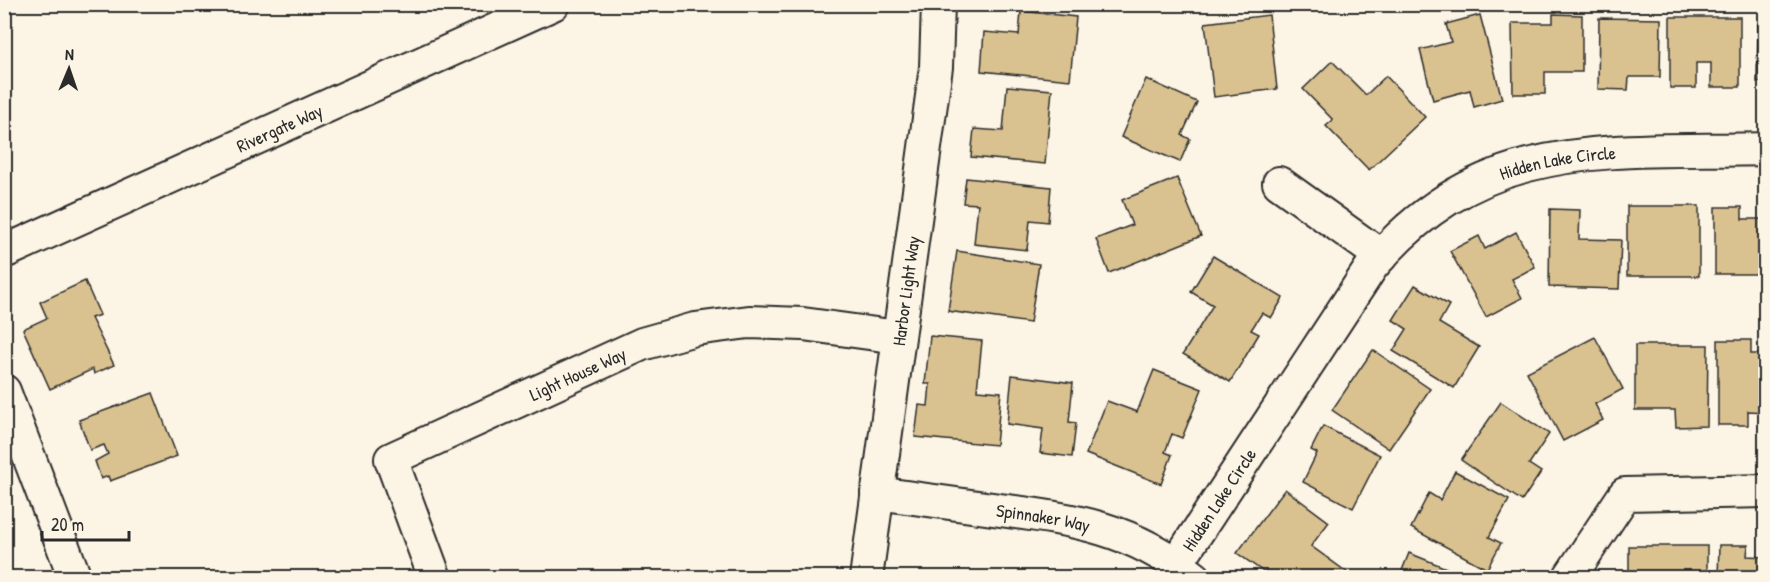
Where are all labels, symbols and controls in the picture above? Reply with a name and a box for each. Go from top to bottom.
north arrow [39,39,99,99]
text: N [65,43,75,65]
street label: Rivergate Way [232,97,327,158]
street label: Hidden Lake Circle [1496,139,1617,185]
street label: Harbor Light Way [885,234,925,347]
street label: Light House Way [525,340,630,407]
street label: Hidden Lake Circle [1176,443,1262,556]
street label: Spinnaker Way [995,497,1093,538]
scale bar [42,504,129,542]
text: 20 m [51,512,84,537]

